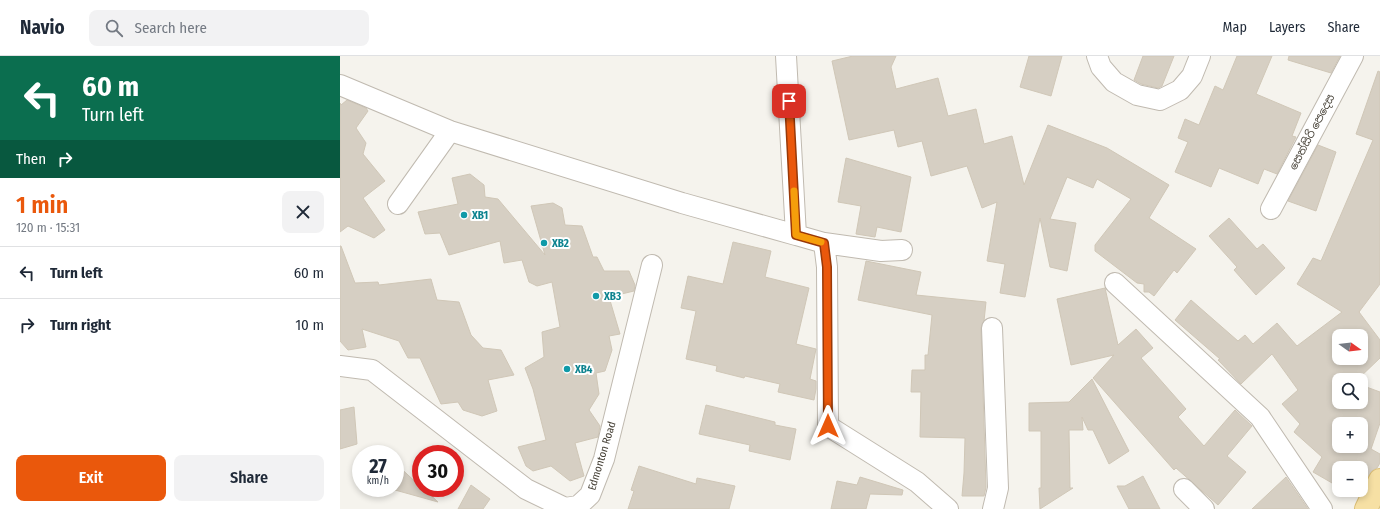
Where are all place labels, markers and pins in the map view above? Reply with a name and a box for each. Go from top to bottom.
pin [772,84,806,118]
place label: XB1 [471,209,488,222]
marker: XB1 [459,210,469,220]
place label: XB2 [551,237,569,250]
marker: XB2 [539,238,549,248]
place label: XB3 [603,290,621,303]
marker: XB3 [591,291,601,301]
place label: XB4 [574,363,593,376]
marker: XB4 [562,364,572,374]

